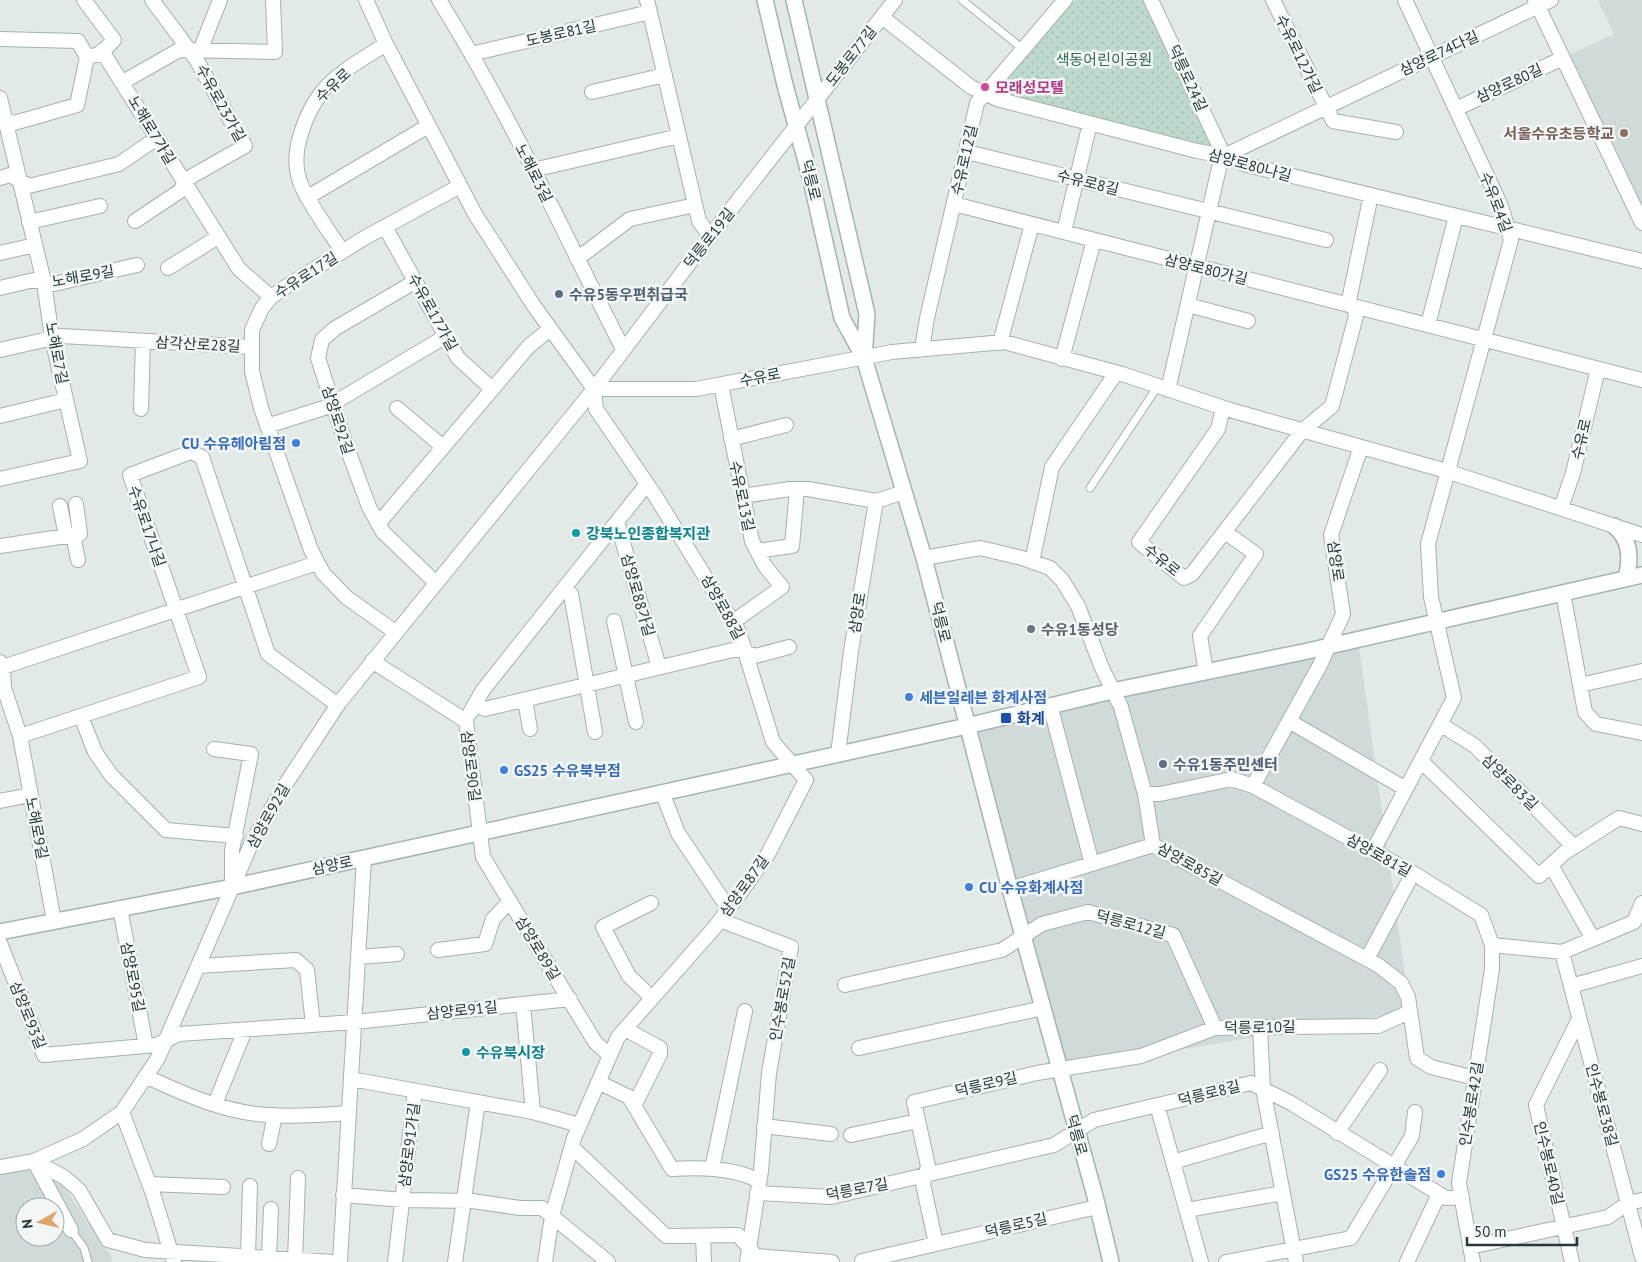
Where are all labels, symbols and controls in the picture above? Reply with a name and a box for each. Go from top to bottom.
street label: 수유로12가길 [1272,11,1326,97]
street label: 도봉로81길 [524,16,598,50]
street label: 도봉로77길 [821,22,881,90]
street label: 삼양로74다길 [1396,26,1482,80]
street label: 덕릉로24길 [1164,42,1212,114]
park label: 색동어린이공원 [1056,50,1152,69]
street label: 삼양로80길 [1473,59,1545,107]
street label: 수유로23가길 [192,61,250,145]
street label: 수유로 [311,64,355,106]
place label: 모래성모텔 [995,78,1064,97]
marker: 모래성모텔 [979,81,991,93]
street label: 노해로7가길 [124,92,180,168]
street label: 수유로12길 [947,123,981,197]
place label: 서울수유초등학교 [1504,124,1614,143]
marker: 서울수유초등학교 [1618,127,1630,139]
street label: 노해로3길 [511,140,557,206]
street label: 삼양로80나길 [1206,145,1294,185]
street label: 덕릉로 [797,158,825,202]
street label: 수유로8길 [1055,165,1121,199]
street label: 수유로4길 [1476,169,1516,235]
street label: 덕릉로19길 [679,204,739,272]
street label: 수유로17길 [271,248,341,302]
street label: 삼양로80가길 [1162,249,1250,289]
street label: 노해로9길 [50,261,116,291]
street label: 수유로17가길 [404,270,462,354]
place label: 수유5동우편취급국 [569,285,688,304]
marker: 수유5동우편취급국 [553,288,565,300]
street label: 노해로7길 [42,320,72,386]
street label: 삼각산로28길 [155,332,241,356]
street label: 수유로 [738,364,782,390]
street label: 삼양로92길 [318,383,358,457]
street label: 수유로 [1567,417,1595,461]
place label: CU 수유헤아림점 [182,434,286,453]
marker: CU 수유헤아림점 [290,437,302,449]
street label: 수유로13길 [725,459,759,533]
street label: 수유로17나길 [124,483,170,569]
place label: 강북노인종합복지관 [586,524,710,543]
marker: 강북노인종합복지관 [570,527,582,539]
street label: 삼양로 [1324,539,1348,583]
street label: 수유로 [1140,540,1184,580]
street label: 삼양로88가길 [617,551,659,639]
street label: 삼양로88길 [697,571,749,643]
street label: 삼양로 [844,591,870,635]
street label: 덕릉로 [927,600,955,644]
place label: 수유1동성당 [1041,620,1119,639]
marker: 수유1동성당 [1025,623,1037,635]
place label: 세븐일레븐 화계사점 [919,688,1047,707]
marker: 세븐일레븐 화계사점 [903,691,915,703]
place label: 화계 [1017,709,1045,728]
marker: 화계 [999,711,1013,725]
street label: 삼양로90길 [457,729,485,803]
street label: 삼양로83길 [1478,750,1542,814]
place label: 수유1동주민센터 [1173,755,1278,774]
marker: 수유1동주민센터 [1157,758,1169,770]
place label: GS25 수유북부점 [514,761,621,780]
marker: GS25 수유북부점 [498,764,510,776]
street label: 삼양로92길 [242,780,294,852]
street label: 노해로9길 [22,795,52,861]
street label: 삼양로81길 [1343,829,1415,881]
street label: 삼양로85길 [1154,838,1226,890]
street label: 삼양로 [310,851,354,879]
street label: 삼양로87길 [715,851,773,921]
place label: CU 수유화계사점 [979,878,1083,897]
marker: CU 수유화계사점 [963,881,975,893]
street label: 덕릉로12길 [1094,906,1168,942]
street label: 삼양로89길 [511,912,565,984]
street label: 삼양로95길 [117,940,149,1014]
street label: 인수봉로52길 [765,955,799,1043]
street label: 삼양로93길 [6,978,50,1052]
street label: 삼양로91길 [425,997,499,1023]
street label: 덕릉로10길 [1224,1017,1296,1037]
place label: 수유북시장 [476,1043,545,1062]
marker: 수유북시장 [460,1046,472,1058]
street label: 인수봉로42길 [1455,1060,1487,1148]
street label: 인수봉로38길 [1582,1061,1622,1149]
street label: 덕릉로9길 [953,1068,1019,1100]
street label: 덕릉로8길 [1176,1076,1242,1110]
street label: 삼양로91가길 [394,1101,424,1189]
street label: 덕릉로 [1062,1112,1092,1158]
street label: 인수봉로40길 [1530,1119,1568,1207]
place label: GS25 수유한솔점 [1324,1165,1431,1184]
marker: GS25 수유한솔점 [1435,1168,1447,1180]
street label: 덕릉로7길 [824,1174,890,1204]
north arrow [15,1197,65,1247]
street label: 덕릉로5길 [983,1209,1049,1241]
scale bar [1467,1214,1577,1246]
text: N [18,1218,37,1230]
text: 50 m [1474,1222,1507,1241]

